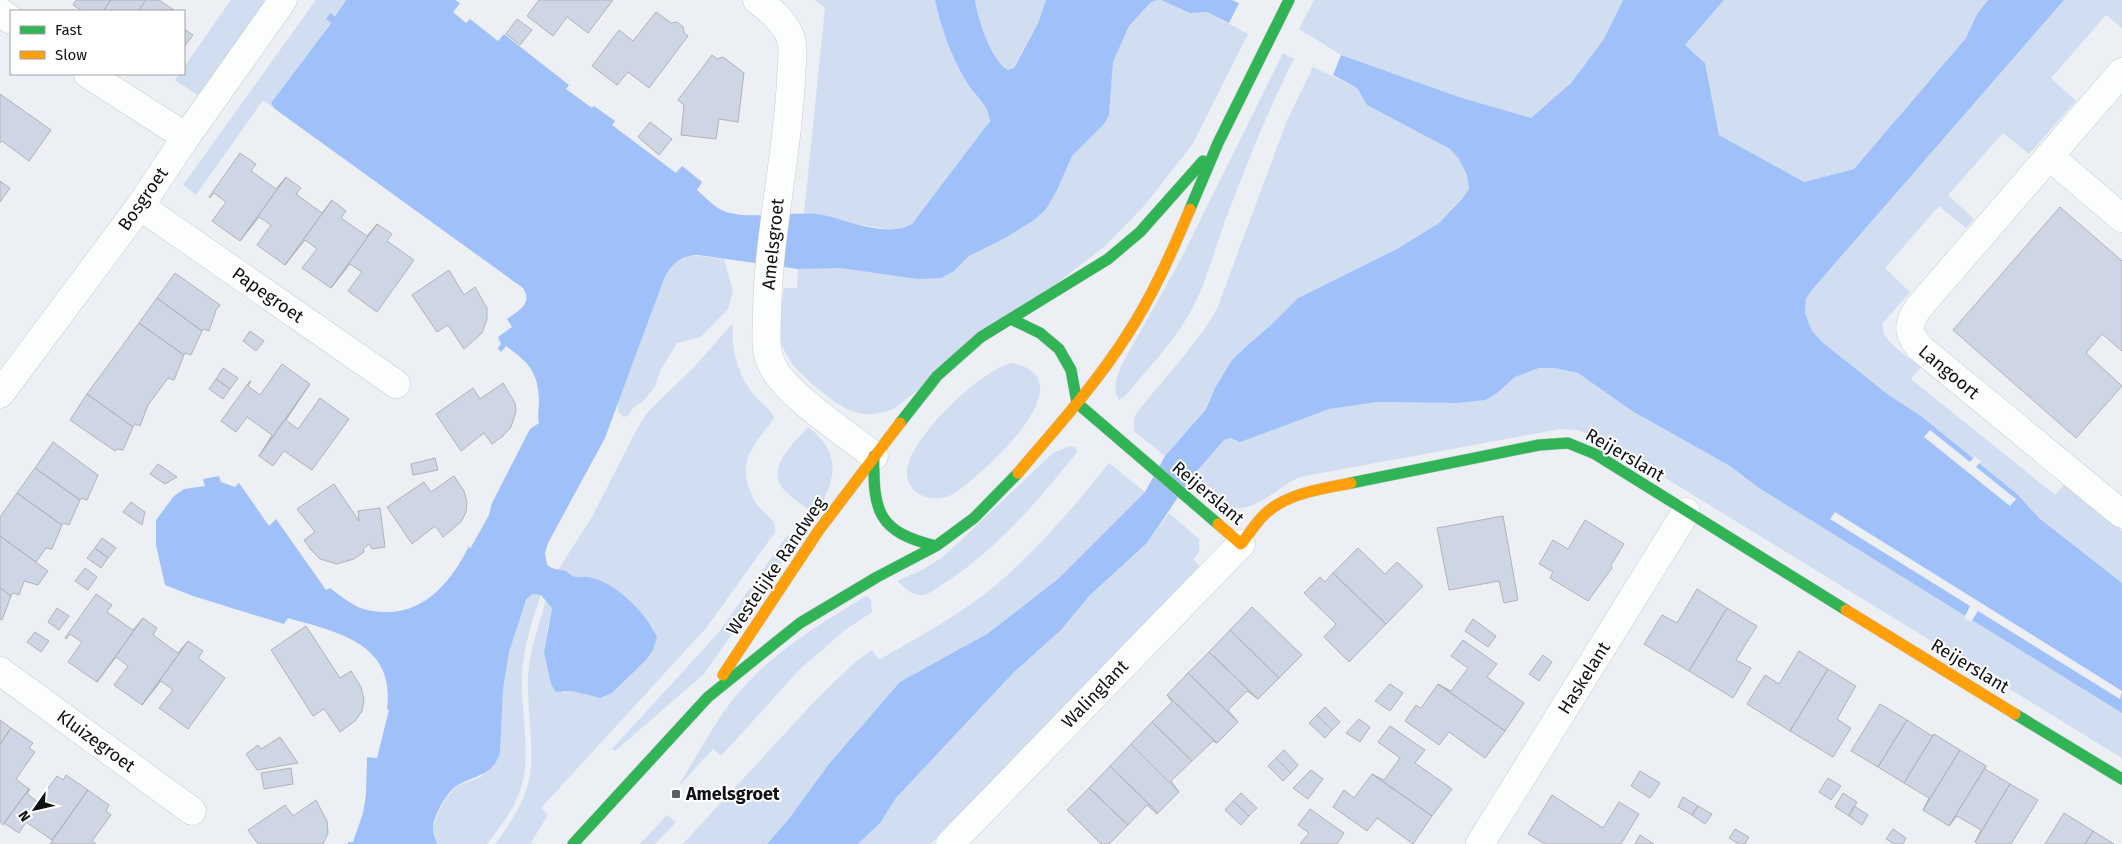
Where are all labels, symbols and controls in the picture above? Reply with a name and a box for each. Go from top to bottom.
legend [10,10,185,75]
text: Fast [55,21,82,39]
text: Slow [55,46,87,64]
street label: Bosgroet [113,163,173,235]
street label: Amelsgroet [757,197,789,291]
street label: Papegroet [228,262,308,328]
street label: Langoort [1914,340,1984,404]
street label: Reijerslant [1582,424,1669,487]
street label: Reijerslant [1167,456,1249,530]
street label: Westelijke Randweg [722,492,831,639]
street label: Reijerslant [1927,634,2014,698]
street label: Haskelant [1553,637,1615,718]
street label: Walinglant [1057,655,1133,733]
street label: Kluizegroet [52,705,140,777]
place label: Amelsgroet [685,783,781,805]
north arrow [10,784,60,834]
marker: Amelsgroet [670,788,682,800]
text: N [15,807,34,825]

